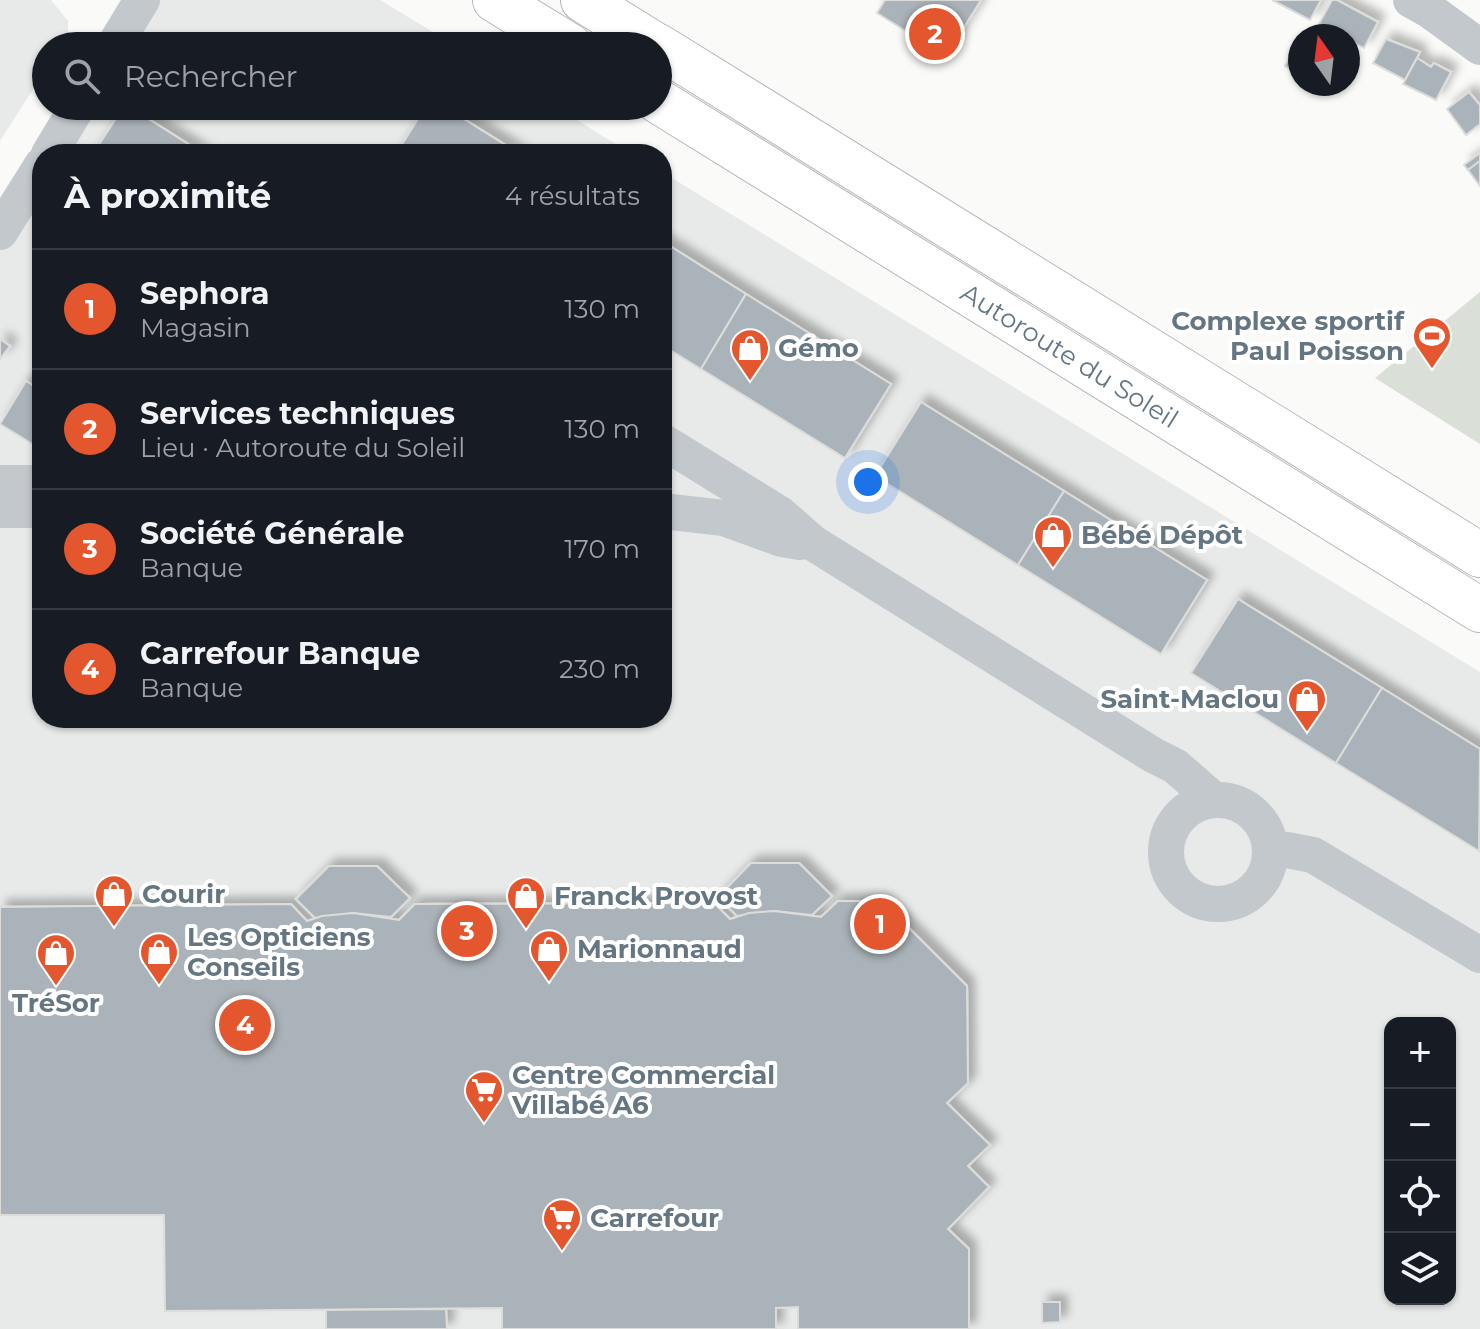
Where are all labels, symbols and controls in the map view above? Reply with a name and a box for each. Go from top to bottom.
pin: 2 [909,4,961,64]
north arrow [1288,24,1360,96]
search box [32,32,672,120]
icon: search [60,54,104,98]
text: Rechercher [124,58,298,95]
text: À proximité [64,175,271,217]
text: 4 résultats [505,180,640,212]
text: Sephora [140,275,270,312]
street label: Autoroute du Soleil [955,276,1184,435]
text: 1 [85,293,95,325]
text: 130 m [564,293,640,325]
place label: Complexe sportif Paul Poisson [1171,305,1405,367]
text: Magasin [140,312,251,344]
sports icon: Complexe sportif Paul Poisson [1411,315,1453,370]
shop icon: Gémo [729,327,771,382]
place label: Gémo [778,332,859,364]
text: Services techniques [140,395,455,432]
text: 2 [82,413,98,445]
text: 130 m [564,413,640,445]
text: Lieu · Autoroute du Soleil [140,432,465,464]
your location [848,462,888,502]
shop icon: Bébé Dépôt [1032,514,1074,569]
text: Société Générale [140,515,404,552]
place label: Bébé Dépôt [1081,519,1243,551]
text: 3 [82,533,98,565]
text: 170 m [564,533,640,565]
text: Banque [140,552,243,584]
text: Carrefour Banque [140,635,420,672]
text: 4 [81,653,99,685]
text: 230 m [559,653,640,685]
text: Banque [140,672,243,704]
shop icon: Saint-Maclou [1286,678,1328,733]
place label: Saint-Maclou [1101,683,1279,715]
shop icon: Courir [93,873,135,928]
shop icon: Franck Provost [505,875,547,930]
place label: Courir [142,878,225,910]
place label: Franck Provost [554,880,758,912]
pin: 1 [854,894,906,954]
pin: 3 [441,901,493,961]
place label: Les Opticiens Conseils [187,921,371,983]
shop icon: Marionnaud [528,928,570,983]
shop icon: Les Opticiens Conseils [138,931,180,986]
shop icon: TréSor [35,932,77,987]
place label: Marionnaud [577,933,742,965]
place label: TréSor [12,987,100,1019]
pin: 4 [219,995,271,1055]
map controls [1384,1017,1456,1305]
button: + [1384,1017,1456,1089]
place label: Centre Commercial Villabé A6 [511,1059,775,1121]
supermarket icon: Centre Commercial Villabé A6 [463,1069,505,1124]
button: − [1384,1089,1456,1161]
button: locate [1384,1161,1456,1233]
supermarket icon: Carrefour [541,1197,583,1252]
place label: Carrefour [590,1202,719,1234]
button: layers [1384,1233,1456,1305]

